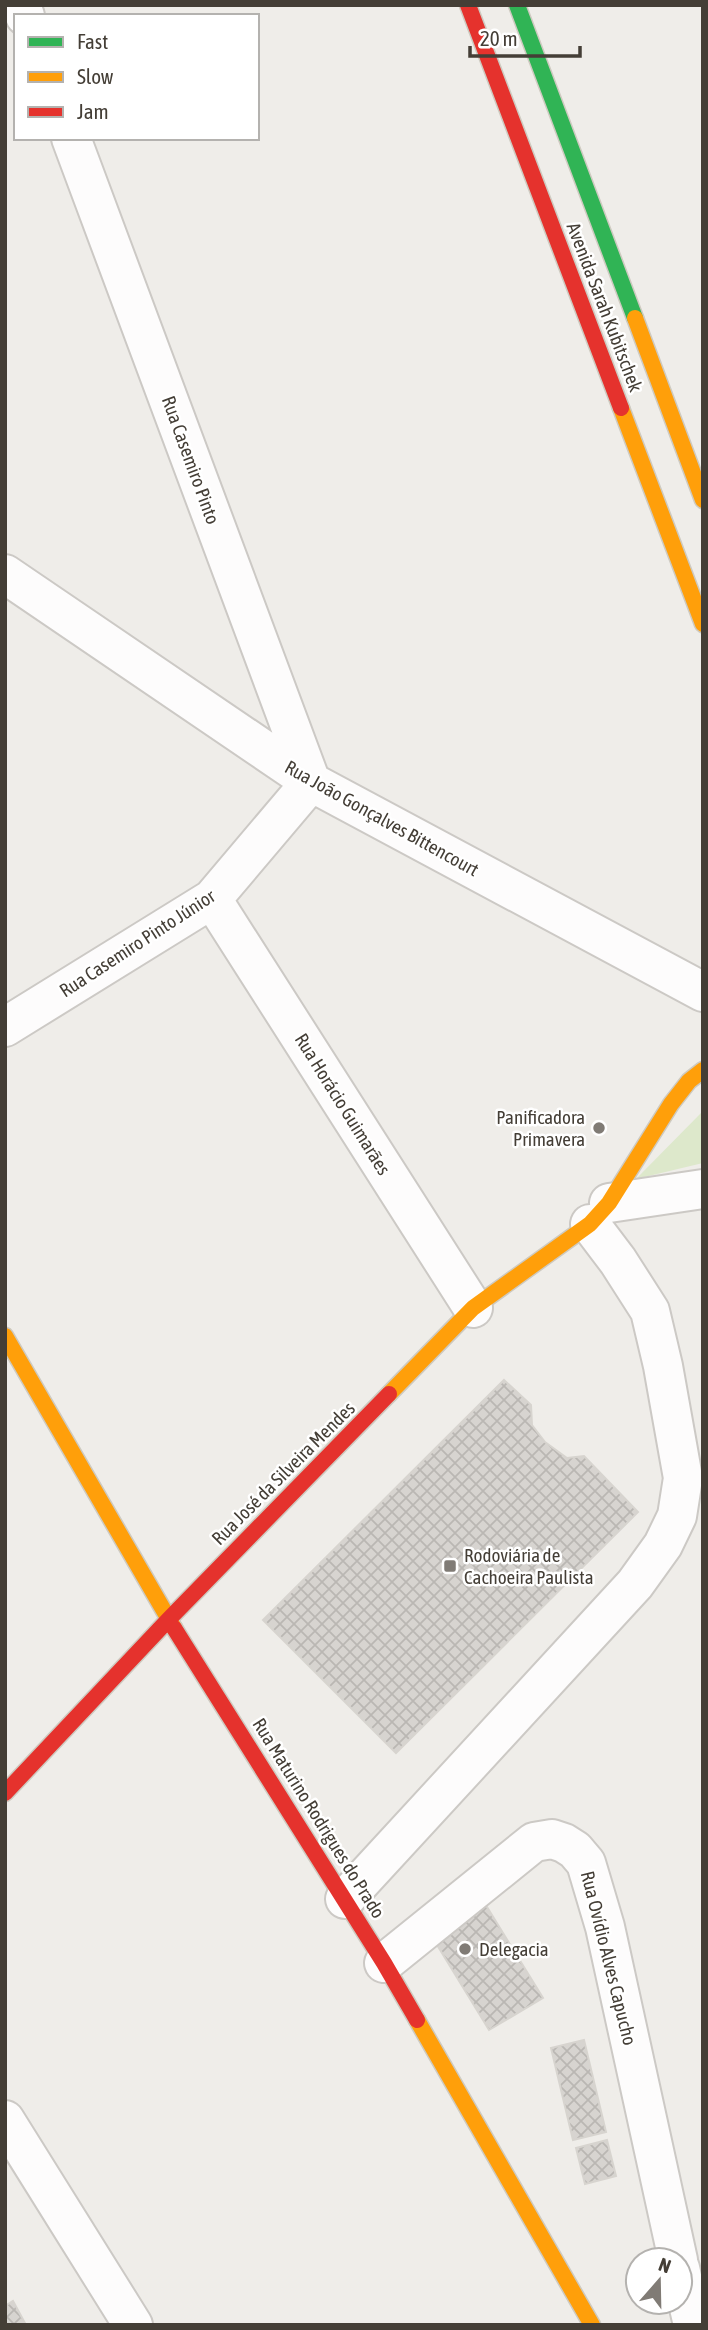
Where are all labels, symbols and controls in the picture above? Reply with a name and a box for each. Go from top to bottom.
legend [14,14,259,140]
scale bar [470,14,580,58]
text: 20 m [480,26,518,50]
text: Fast [77,29,108,53]
text: Slow [77,64,114,88]
text: Jam [77,99,109,123]
street label: Avenida Sarah Kubitschek [563,219,648,395]
street label: Rua Casemiro Pinto [158,393,224,527]
street label: Rua João Gonçalves Bittencourt [281,756,483,880]
street label: Rua Casemiro Pinto Júnior [55,884,219,1001]
street label: Rua Horácio Guimarães [291,1029,396,1179]
place label: Panificadora Primavera [496,1106,585,1150]
marker: Panificadora Primavera [591,1120,607,1136]
street label: Rua José da Silveira Mendes [207,1397,359,1549]
place label: Rodoviária de Cachoeira Paulista [464,1544,594,1588]
marker: Rodoviária de Cachoeira Paulista [442,1558,458,1574]
street label: Rua Maturino Rodrigues do Prado [248,1714,390,1922]
street label: Rua Ovídio Alves Capucho [577,1869,641,2047]
place label: Delegacia [479,1938,549,1960]
marker: Delegacia [457,1941,473,1957]
north arrow [624,2246,694,2316]
text: N [656,2253,674,2277]

